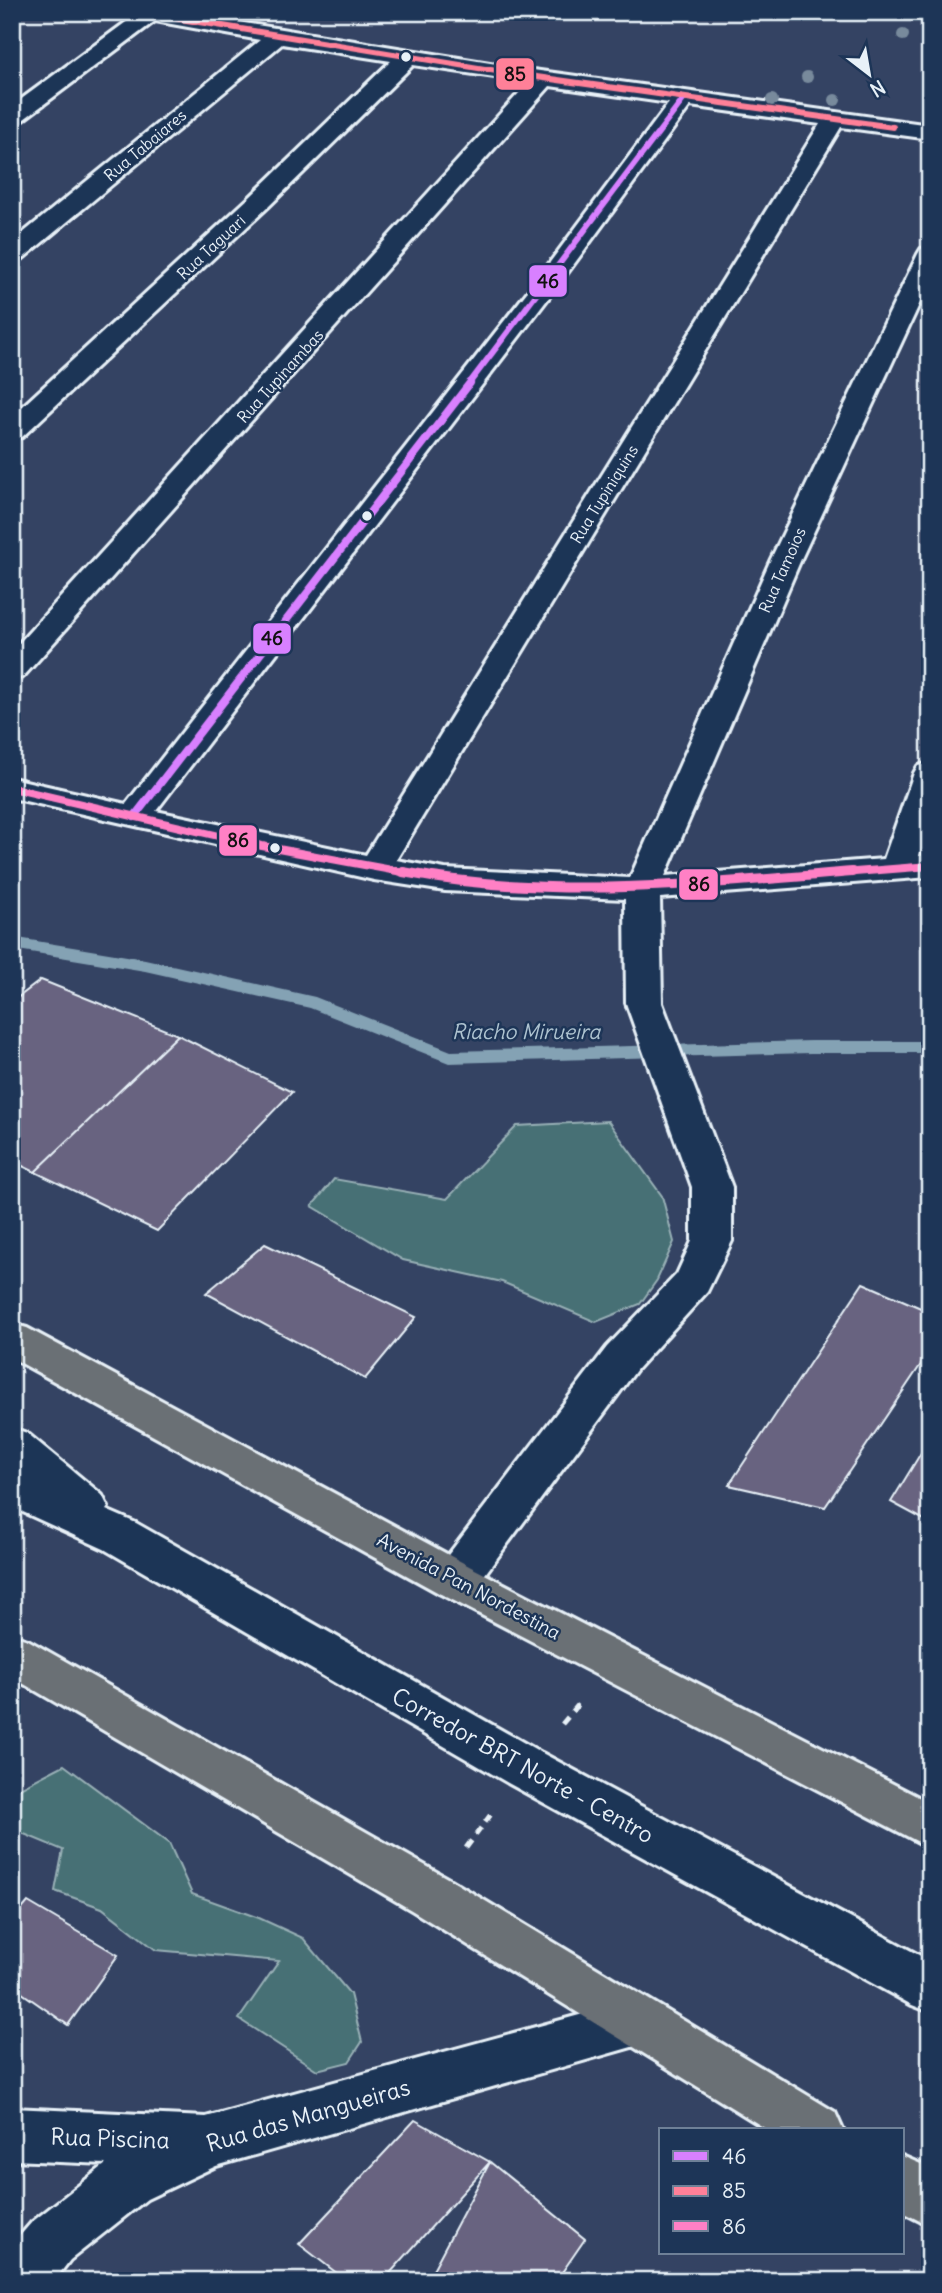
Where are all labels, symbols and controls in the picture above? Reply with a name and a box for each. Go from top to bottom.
north arrow [834,38,904,108]
unlabelled marker [399,50,413,64]
line badge: 85 [495,57,535,91]
text: 85 [504,62,526,86]
text: N [866,75,890,102]
street label: Rua Tabaiares [100,105,190,185]
street label: Rua Taguari [173,210,249,284]
line badge: 46 [528,264,568,298]
text: 46 [537,269,559,293]
street label: Rua Tupinambas [233,325,327,427]
street label: Rua Tupiniquins [566,441,642,547]
unlabelled marker [360,509,374,523]
street label: Rua Tamoios [754,524,810,616]
line badge: 46 [252,622,292,655]
text: 46 [261,626,283,650]
line badge: 86 [218,824,258,857]
text: 86 [227,828,249,852]
unlabelled marker [268,841,282,855]
line badge: 86 [678,868,719,901]
text: 86 [688,872,710,896]
water label: Riacho Mirueira [452,1018,601,1045]
street label: Avenida Pan Nordestina [373,1527,565,1645]
street label: Corredor BRT Norte - Centro [387,1681,659,1849]
street label: Rua das Mangueiras [203,2072,413,2158]
street label: Rua Piscina [50,2121,170,2155]
legend [659,2128,904,2254]
text: 46 [722,2143,746,2170]
text: 85 [722,2177,746,2204]
text: 86 [722,2213,746,2240]

